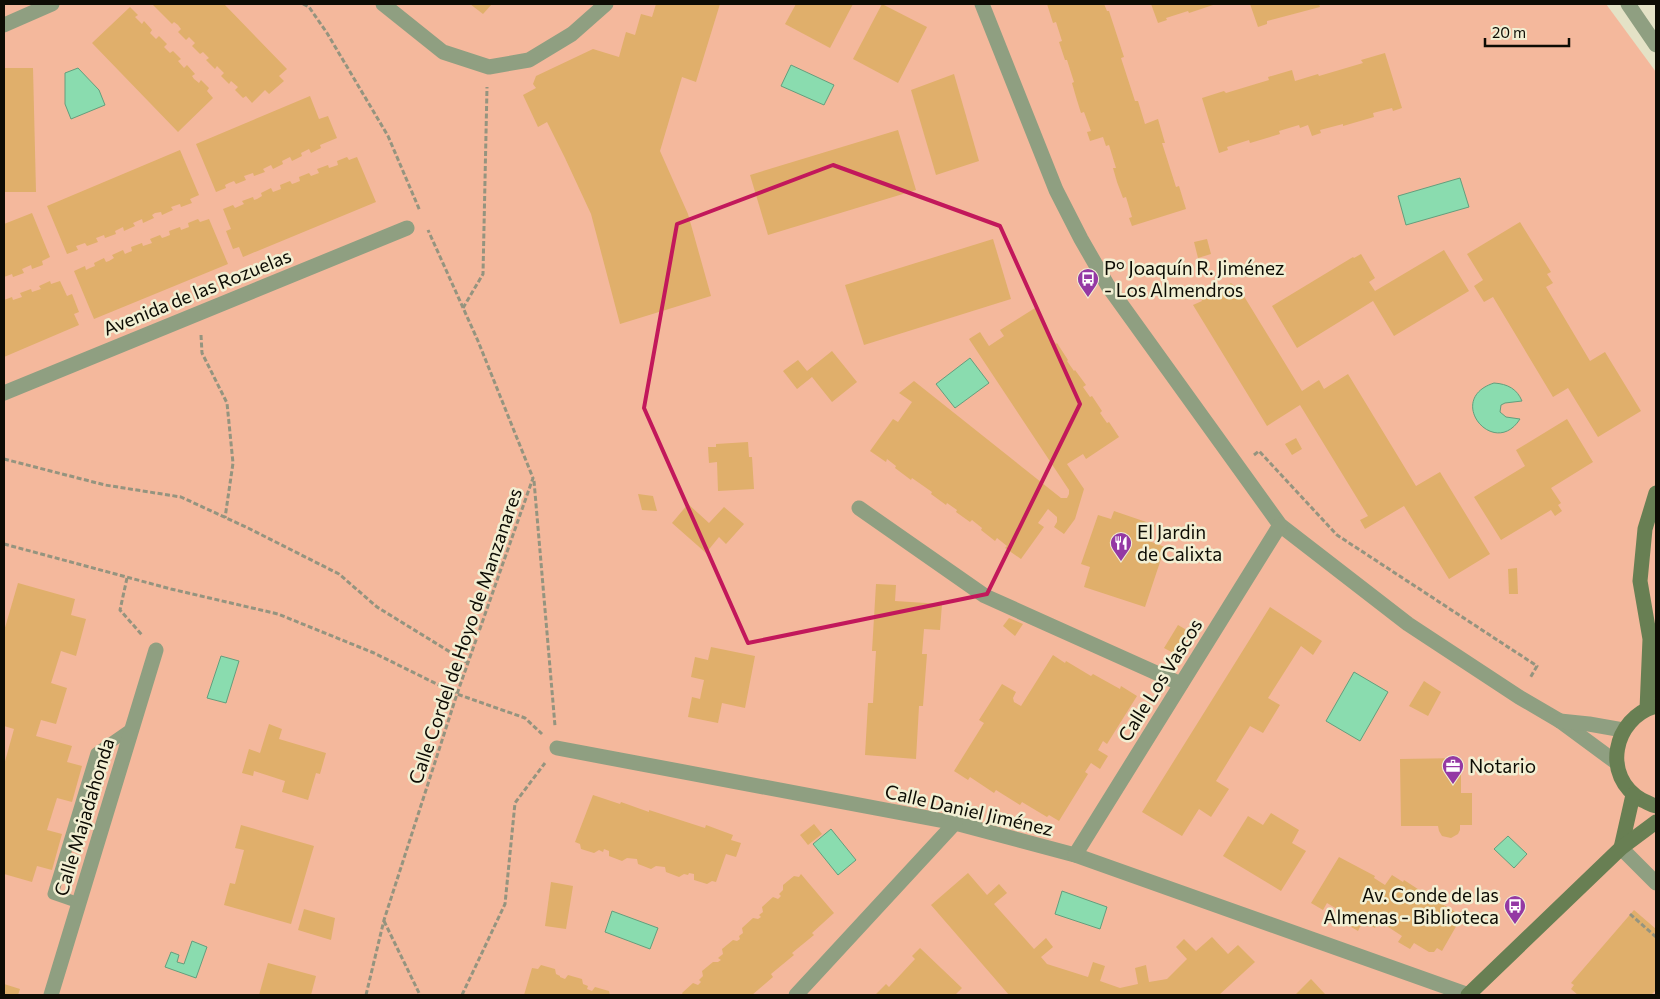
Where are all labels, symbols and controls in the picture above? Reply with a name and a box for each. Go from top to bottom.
scale bar [1485,15,1569,47]
text: 20 m [1492,23,1526,41]
street label: Avenida de las Rozuelas [99,243,294,340]
place label: Pº Joaquín R. Jiménez - Los Almendros [1104,256,1284,301]
bus stop icon: Pº Joaquín R. Jiménez - Los Almendros [1076,267,1100,298]
street label: Calle Cordel de Hoyo de Manzanares [403,485,526,787]
place label: El Jardin de Calixta [1137,520,1222,565]
restaurant icon: El Jardin de Calixta [1109,531,1133,562]
street label: Calle Los Vascos [1113,614,1207,745]
street label: Calle Majadahonda [49,735,118,899]
office icon: Notario [1441,754,1465,785]
place label: Notario [1469,754,1536,777]
street label: Calle Daniel Jiménez [883,779,1055,840]
place label: Av. Conde de las Almenas - Biblioteca [1323,883,1499,928]
bus stop icon: Av. Conde de las Almenas - Biblioteca [1503,894,1527,925]

